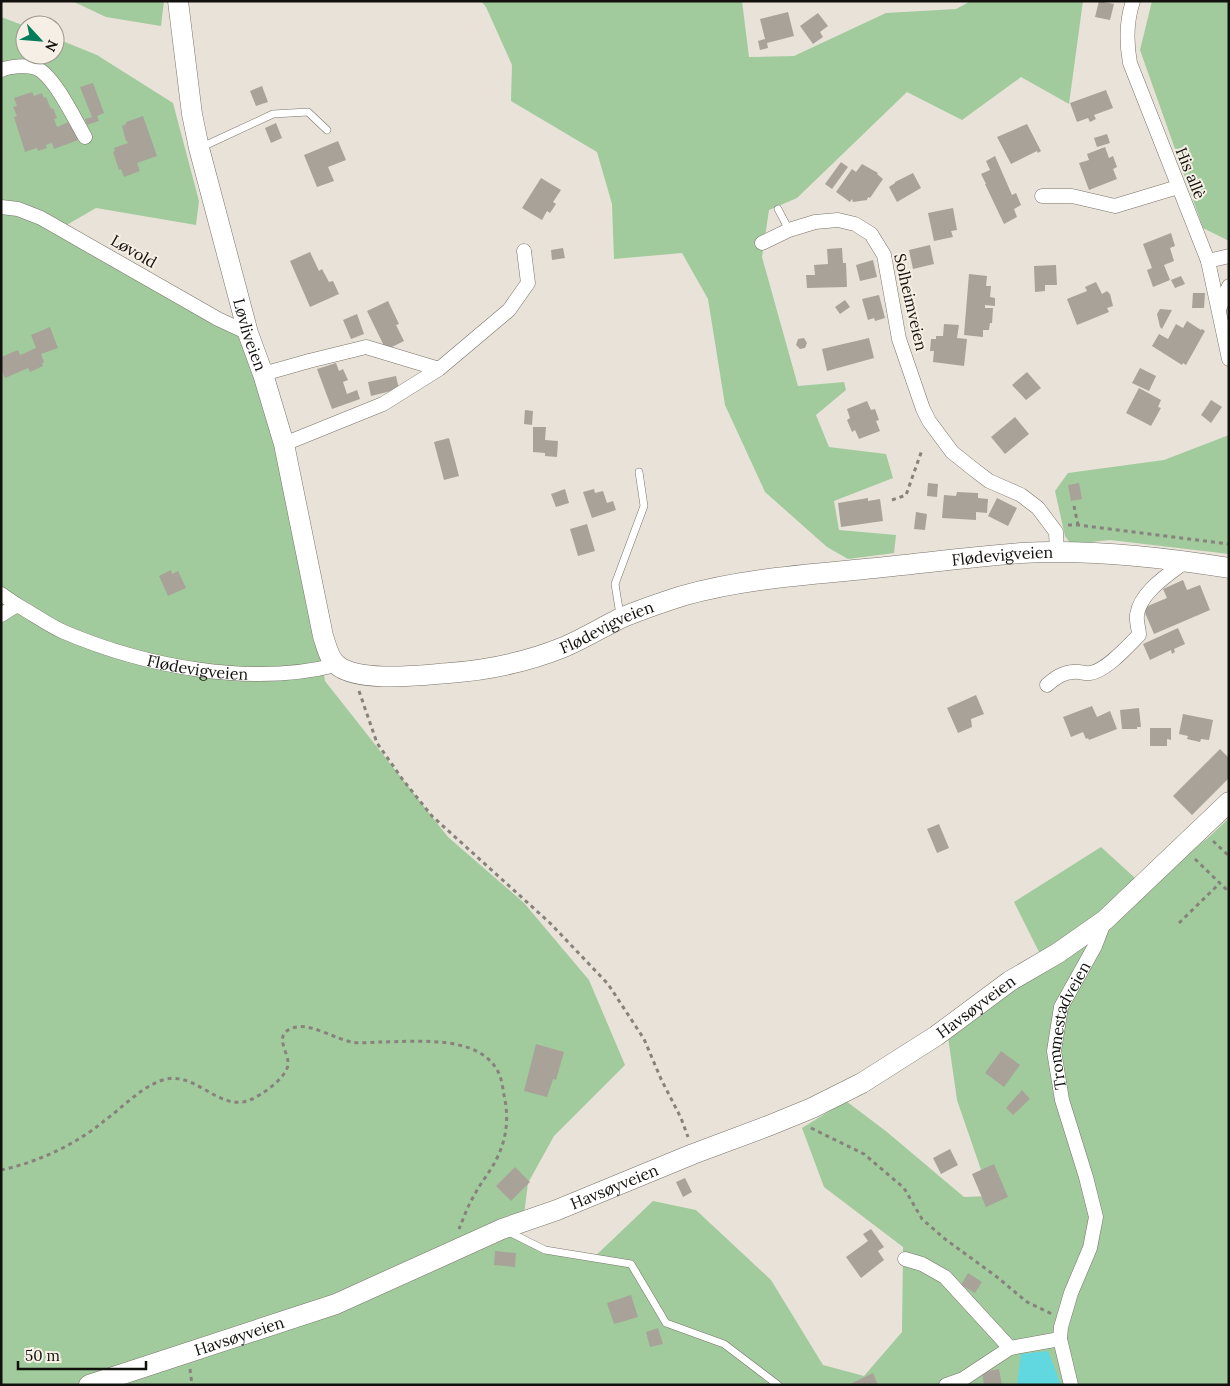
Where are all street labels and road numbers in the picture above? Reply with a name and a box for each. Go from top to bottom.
street label: His allè [1172,144,1211,202]
street label: Løvold [107,230,161,272]
street label: Solheimveien [890,251,932,353]
street label: Løvliveien [229,296,271,374]
street label: Flødevigveien [951,542,1054,570]
street label: Flødevigveien [557,596,656,658]
street label: Flødevigveien [145,650,249,684]
street label: Trommestadveien [1044,957,1095,1091]
street label: Havsøyveien [932,970,1019,1042]
street label: Havsøyveien [567,1159,661,1214]
street label: Havsøyveien [192,1312,287,1360]

